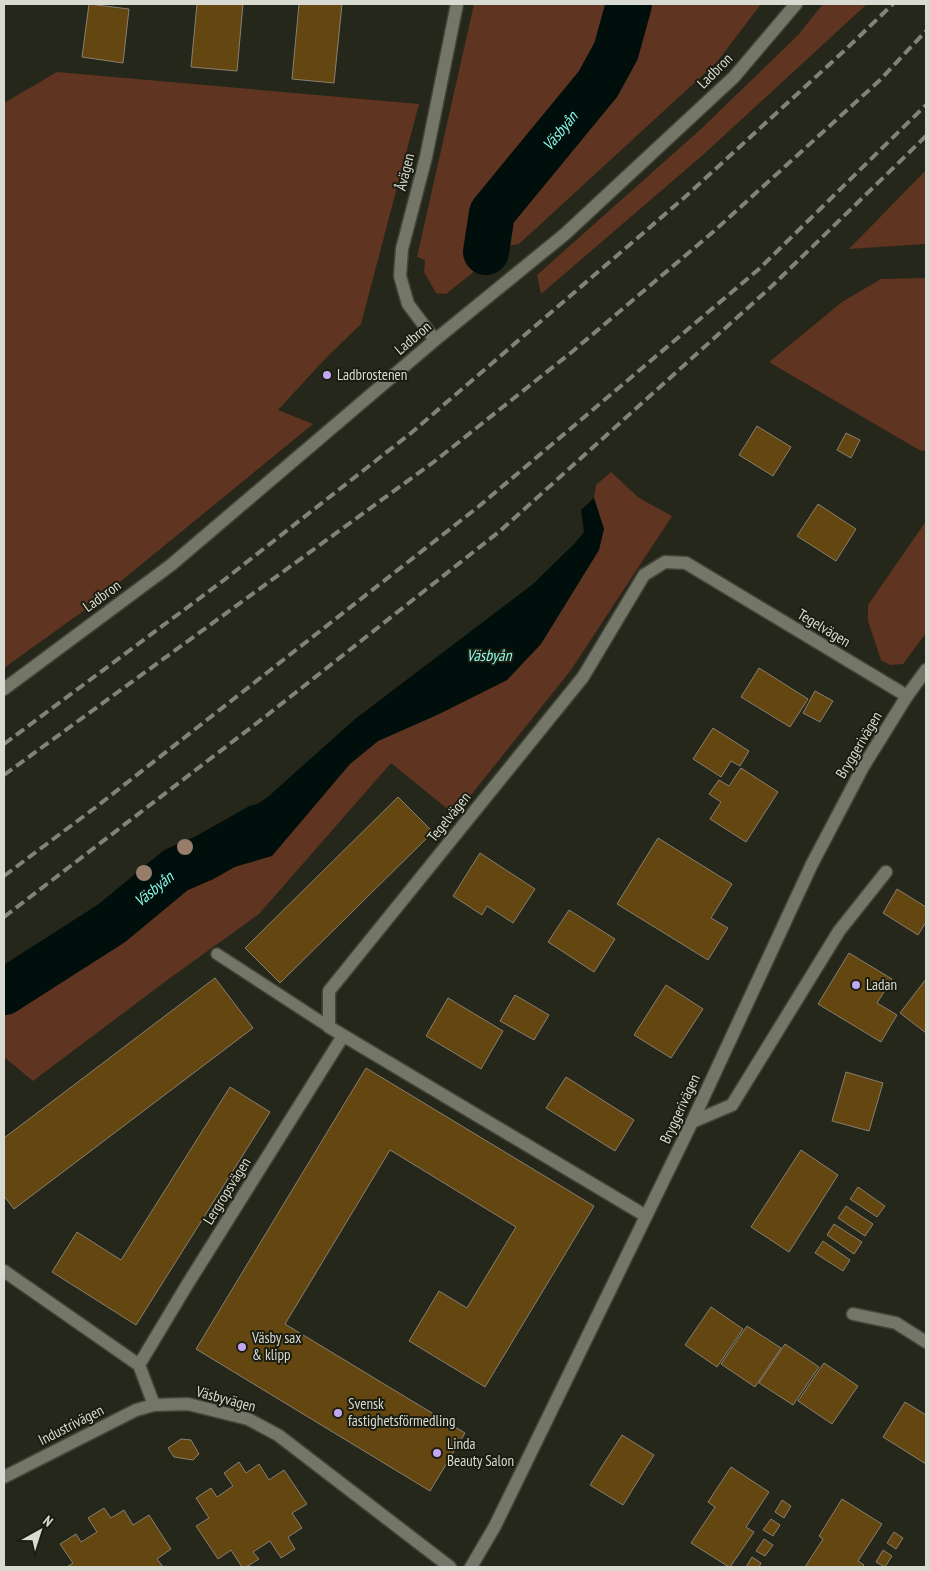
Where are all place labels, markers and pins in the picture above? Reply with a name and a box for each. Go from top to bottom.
place label: Ladbrostenen [337,365,407,384]
marker: Ladbrostenen [321,369,333,381]
place label: Ladan [866,975,897,994]
marker: Ladan [850,979,862,991]
place label: Väsby sax & klipp [251,1328,301,1364]
marker: Väsby sax & klipp [236,1341,248,1353]
place label: Svensk fastighetsförmedling [348,1394,455,1430]
marker: Svensk fastighetsförmedling [332,1407,344,1419]
place label: Linda Beauty Salon [447,1434,514,1470]
marker: Linda Beauty Salon [431,1447,443,1459]

